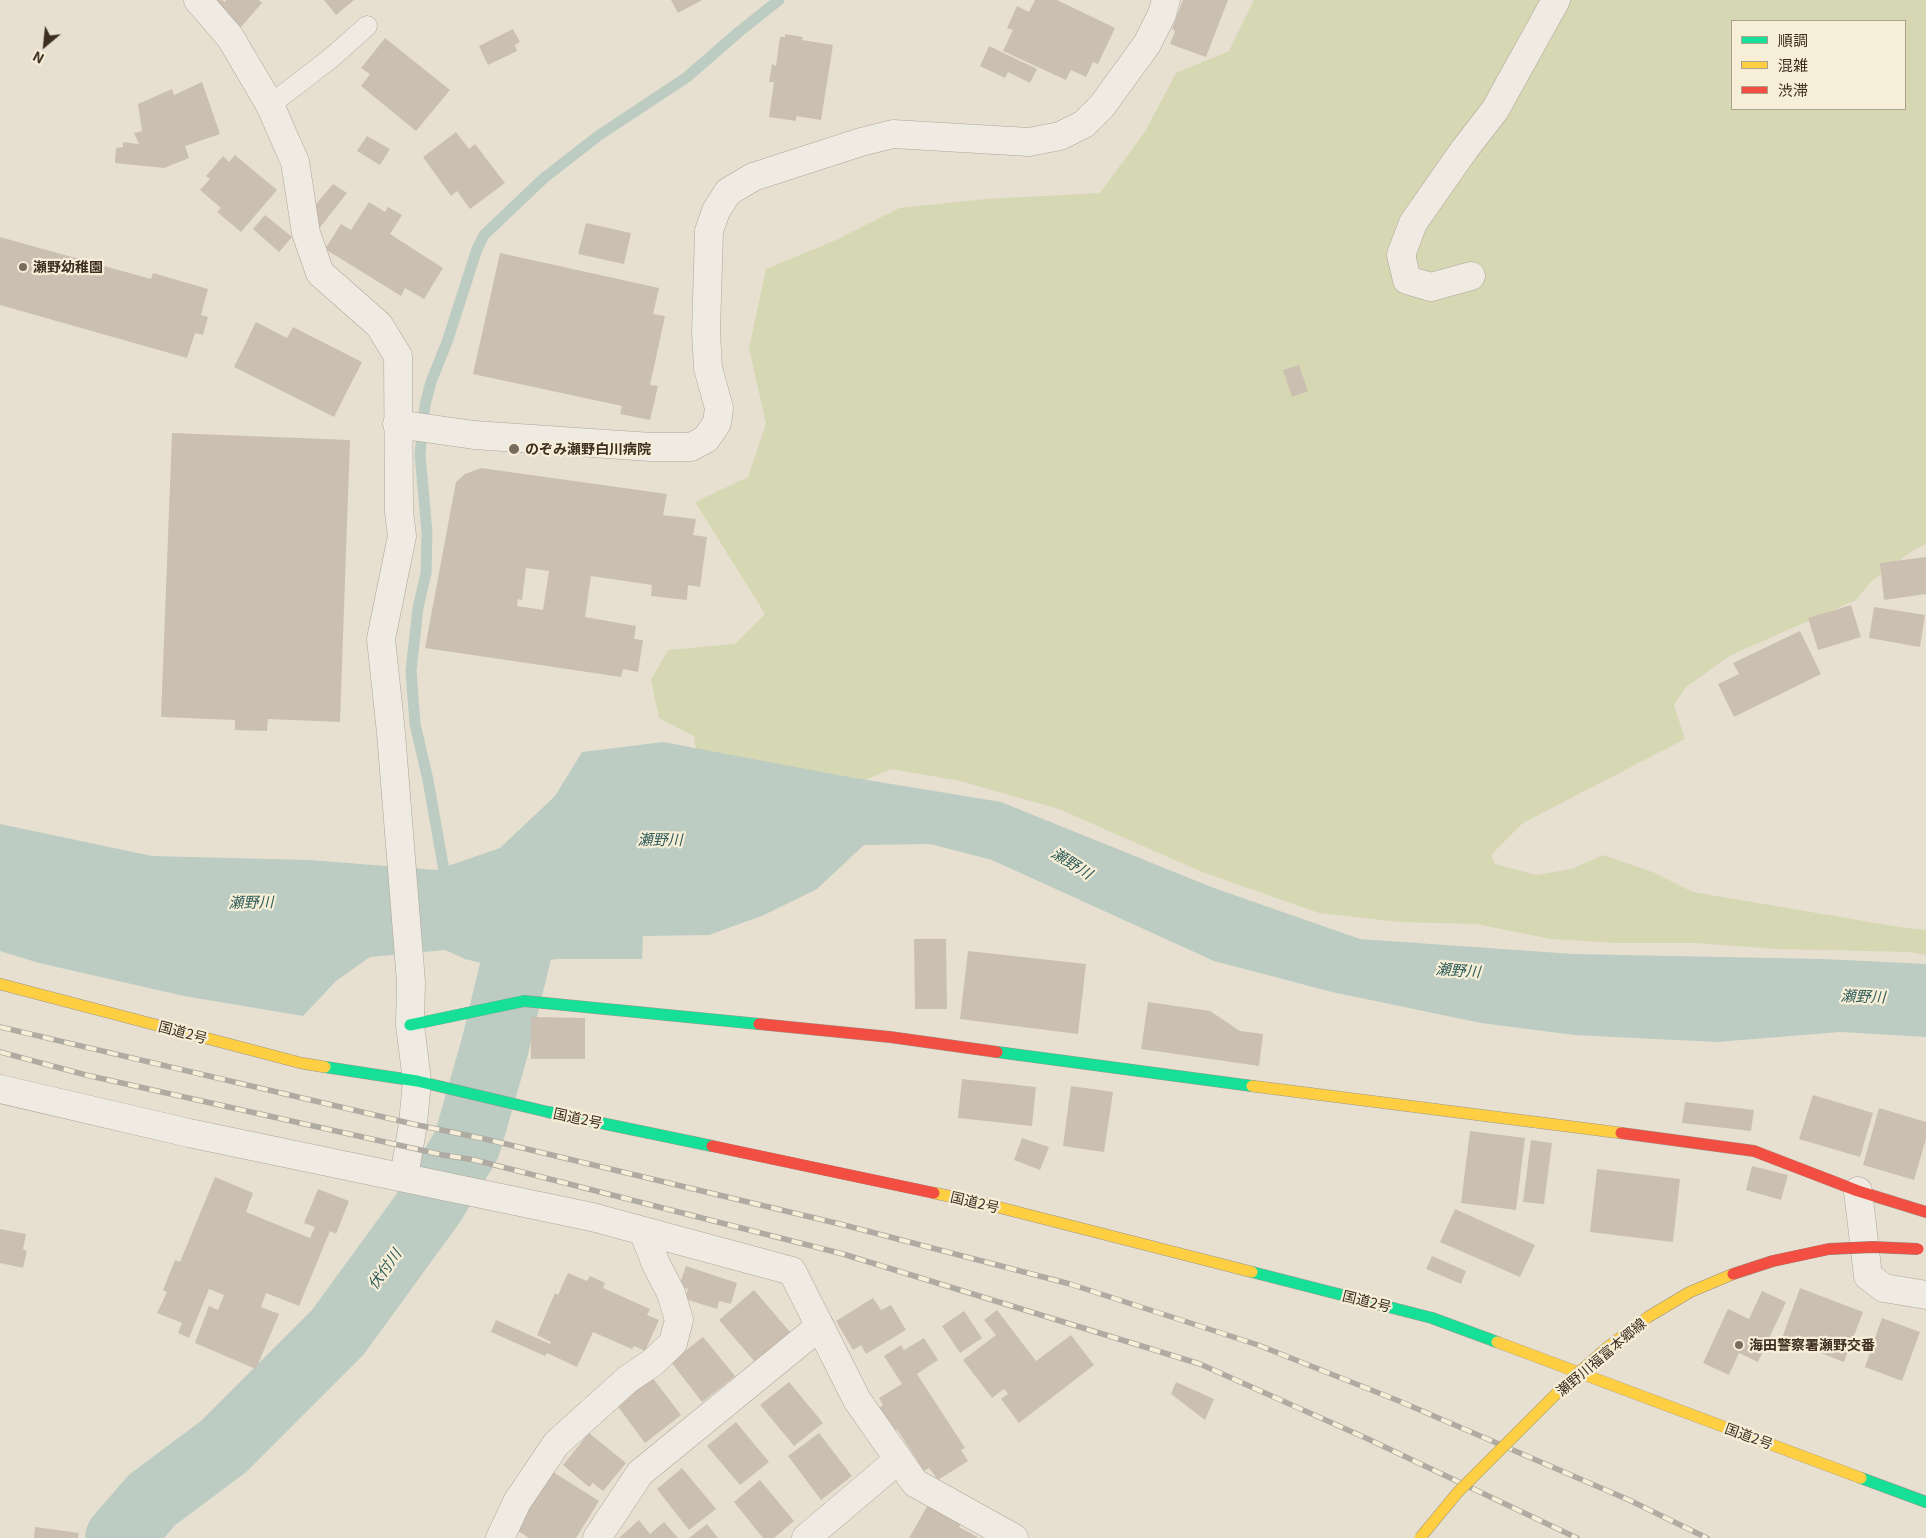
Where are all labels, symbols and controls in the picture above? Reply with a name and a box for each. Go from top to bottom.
north arrow [20,20,70,70]
legend [1731,20,1906,110]
text: 順調 [1778,29,1808,50]
text: N [29,47,47,70]
text: 混雑 [1778,54,1808,75]
text: 渋滞 [1778,79,1808,100]
place label: 瀬野幼稚園 [33,259,103,275]
marker: 瀬野幼稚園 [17,261,29,273]
place label: のぞみ瀬野白川病院 [525,441,651,457]
marker: のぞみ瀬野白川病院 [507,442,521,456]
water label: 瀬野川 [638,830,682,848]
water label: 瀬野川 [1048,843,1096,883]
water label: 瀬野川 [228,893,274,911]
water label: 瀬野川 [1435,959,1481,981]
water label: 瀬野川 [1840,986,1886,1006]
street label: 国道2号 [157,1017,209,1047]
street label: 国道2号 [552,1105,604,1131]
street label: 国道2号 [949,1188,1001,1216]
water label: 伏付川 [363,1246,405,1292]
street label: 国道2号 [1341,1287,1393,1315]
street label: 瀬野川福富本郷線 [1553,1315,1649,1399]
place label: 海田警察署瀬野交番 [1749,1337,1875,1353]
marker: 海田警察署瀬野交番 [1733,1339,1745,1351]
street label: 国道2号 [1723,1420,1775,1452]

